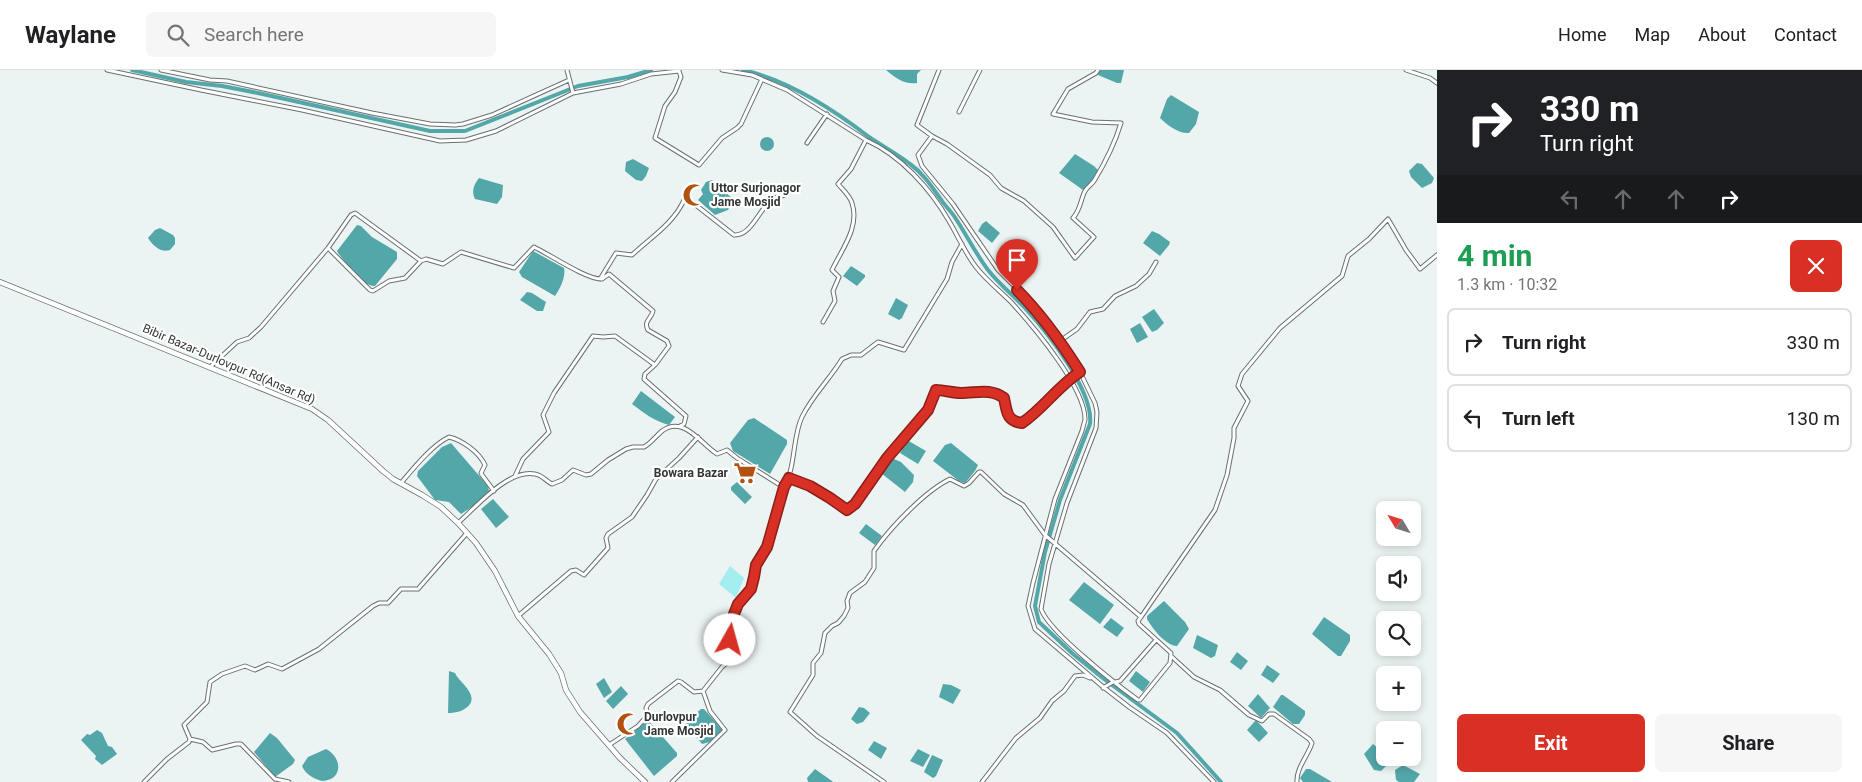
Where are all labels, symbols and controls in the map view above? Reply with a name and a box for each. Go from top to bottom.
search box [146,12,496,57]
text: Waylane [25,21,116,49]
icon: search [164,21,192,49]
text: Search here [204,23,304,46]
text: Home [1558,24,1607,45]
text: Map [1635,24,1670,45]
text: About [1698,24,1746,45]
text: Contact [1774,24,1837,45]
text: 330 m [1540,89,1639,130]
icon: right [1457,90,1522,155]
text: Turn right [1540,131,1634,156]
place label: Uttor Surjonagor Jame Mosjid [711,181,801,209]
mosque icon: Uttor Surjonagor Jame Mosjid [681,182,707,208]
icon: left [1556,185,1584,213]
icon: ahead [1609,185,1637,213]
icon: ahead [1662,185,1690,213]
icon: right [1715,185,1743,213]
text: 4 min [1457,238,1532,273]
pin [996,239,1038,290]
button: close [1790,240,1842,292]
icon: arrive [1003,246,1031,274]
text: 1.3 km · 10:32 [1457,275,1557,294]
street label: Bibir Bazar-Durlovpur Rd(Ansar Rd) [141,321,317,407]
icon: right [1459,328,1487,356]
text: Turn right [1502,331,1586,354]
text: 330 m [1787,331,1840,354]
icon: left [1459,404,1487,432]
text: Turn left [1502,407,1575,430]
text: 130 m [1787,407,1840,430]
supermarket icon: Bowara Bazar [732,460,758,486]
place label: Bowara Bazar [654,466,729,480]
north arrow [1376,501,1421,546]
map controls [1376,501,1421,766]
button: sound [1376,556,1421,601]
button: search [1376,611,1421,656]
position arrow [703,613,755,665]
button: + [1376,666,1421,711]
place label: Durlovpur Jame Mosjid [644,710,714,738]
mosque icon: Durlovpur Jame Mosjid [615,711,641,737]
button: Exit [1457,714,1645,772]
button: Share [1655,714,1842,772]
button: − [1376,721,1421,766]

